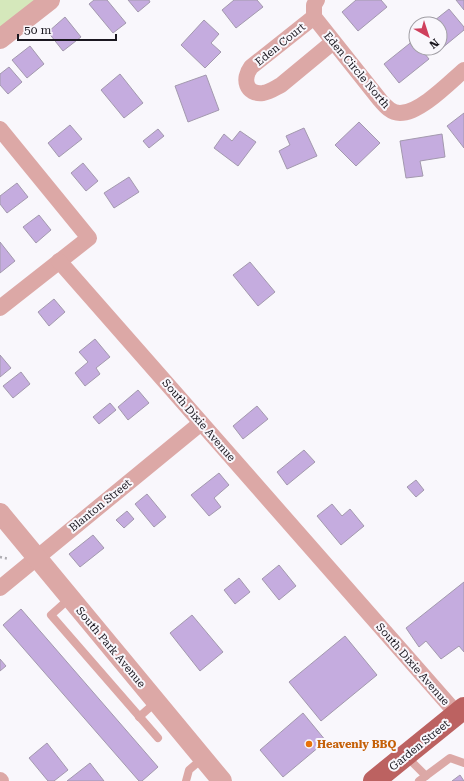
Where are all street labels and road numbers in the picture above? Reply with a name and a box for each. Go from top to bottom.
street label: Eden Court [253,20,308,68]
street label: Eden Circle North [321,29,392,111]
street label: South Dixie Avenue [159,377,238,464]
street label: Blanton Street [67,476,134,534]
street label: South Park Avenue [73,604,148,690]
street label: South Dixie Avenue [373,621,452,708]
street label: Garden Street [387,717,452,774]

